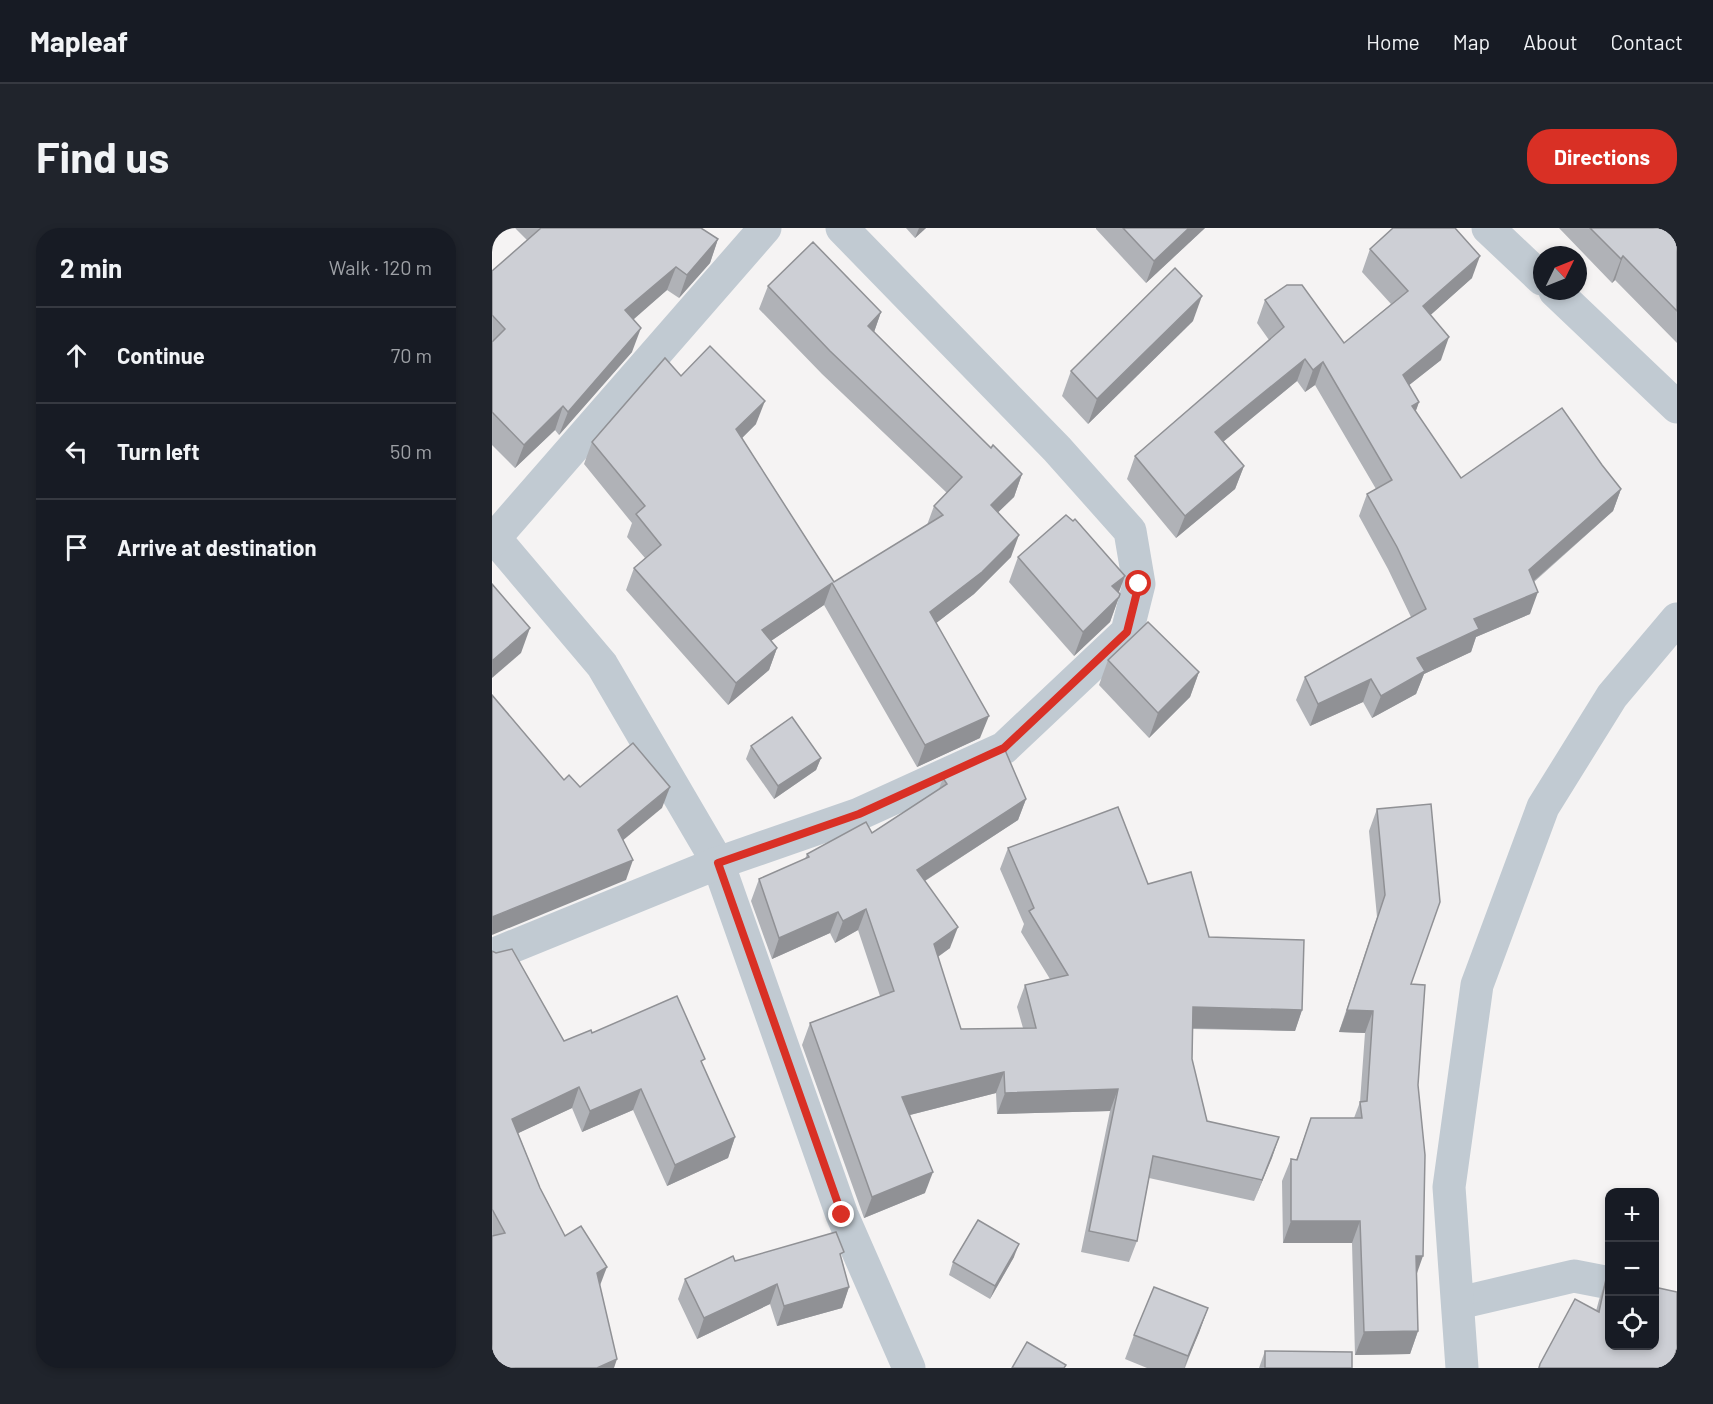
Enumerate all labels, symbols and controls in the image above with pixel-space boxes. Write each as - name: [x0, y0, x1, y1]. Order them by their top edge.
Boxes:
- text: Mapleaf: [30, 24, 128, 58]
- text: Home: [1366, 29, 1420, 54]
- text: Map: [1453, 29, 1490, 54]
- text: About: [1523, 29, 1578, 54]
- text: Contact: [1611, 29, 1683, 54]
- button: Directions: [1527, 129, 1677, 184]
- text: Find us: [36, 131, 169, 181]
- north arrow: [1533, 246, 1587, 300]
- text: 2 min: [60, 252, 122, 283]
- text: Walk · 120 m: [329, 255, 432, 279]
- icon: ahead: [60, 339, 93, 372]
- text: Continue: [117, 342, 205, 368]
- text: 70 m: [391, 343, 432, 367]
- icon: left: [60, 435, 93, 468]
- text: Turn left: [117, 438, 200, 464]
- text: 50 m: [390, 439, 432, 463]
- icon: arrive: [60, 531, 93, 564]
- text: Arrive at destination: [117, 534, 316, 560]
- route start: [1125, 570, 1151, 596]
- map controls: [1605, 1188, 1659, 1350]
- button: +: [1605, 1188, 1659, 1242]
- route end: [828, 1201, 854, 1227]
- button: −: [1605, 1242, 1659, 1296]
- button: locate: [1605, 1296, 1659, 1350]

